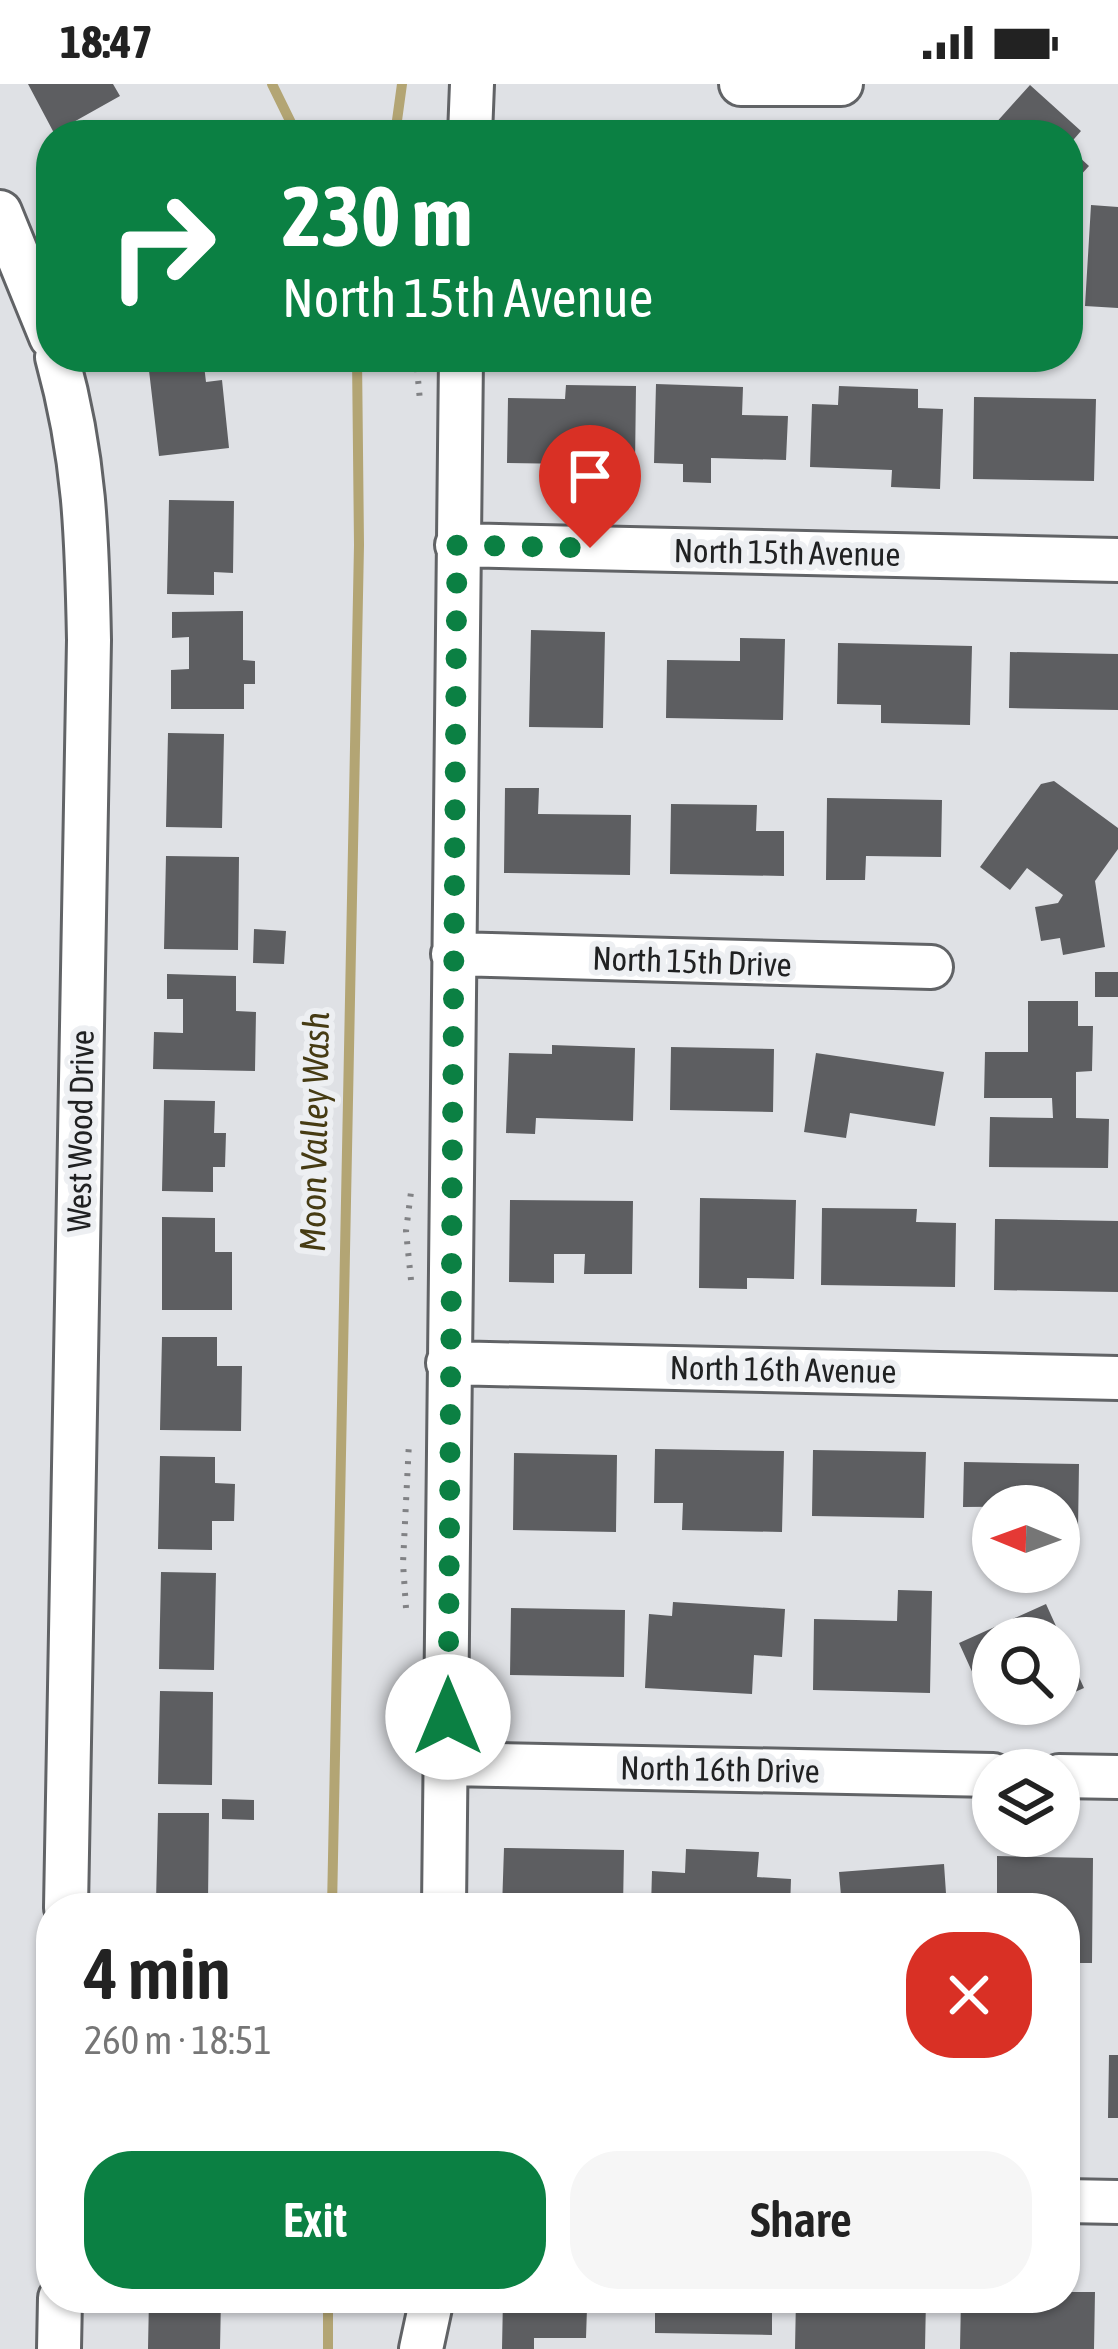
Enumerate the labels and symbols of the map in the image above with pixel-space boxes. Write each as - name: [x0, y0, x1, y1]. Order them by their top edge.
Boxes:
- pin: [539, 425, 641, 548]
- street label: North 15th Avenue: [673, 531, 901, 573]
- street label: North 15th Drive: [592, 939, 792, 983]
- water label: Moon Valley Wash: [291, 1012, 337, 1252]
- street label: West Wood Drive: [59, 1030, 101, 1232]
- street label: North 16th Avenue: [669, 1348, 897, 1390]
- north arrow: [972, 1485, 1080, 1593]
- position arrow: [385, 1654, 511, 1780]
- street label: North 16th Drive: [620, 1748, 820, 1790]

